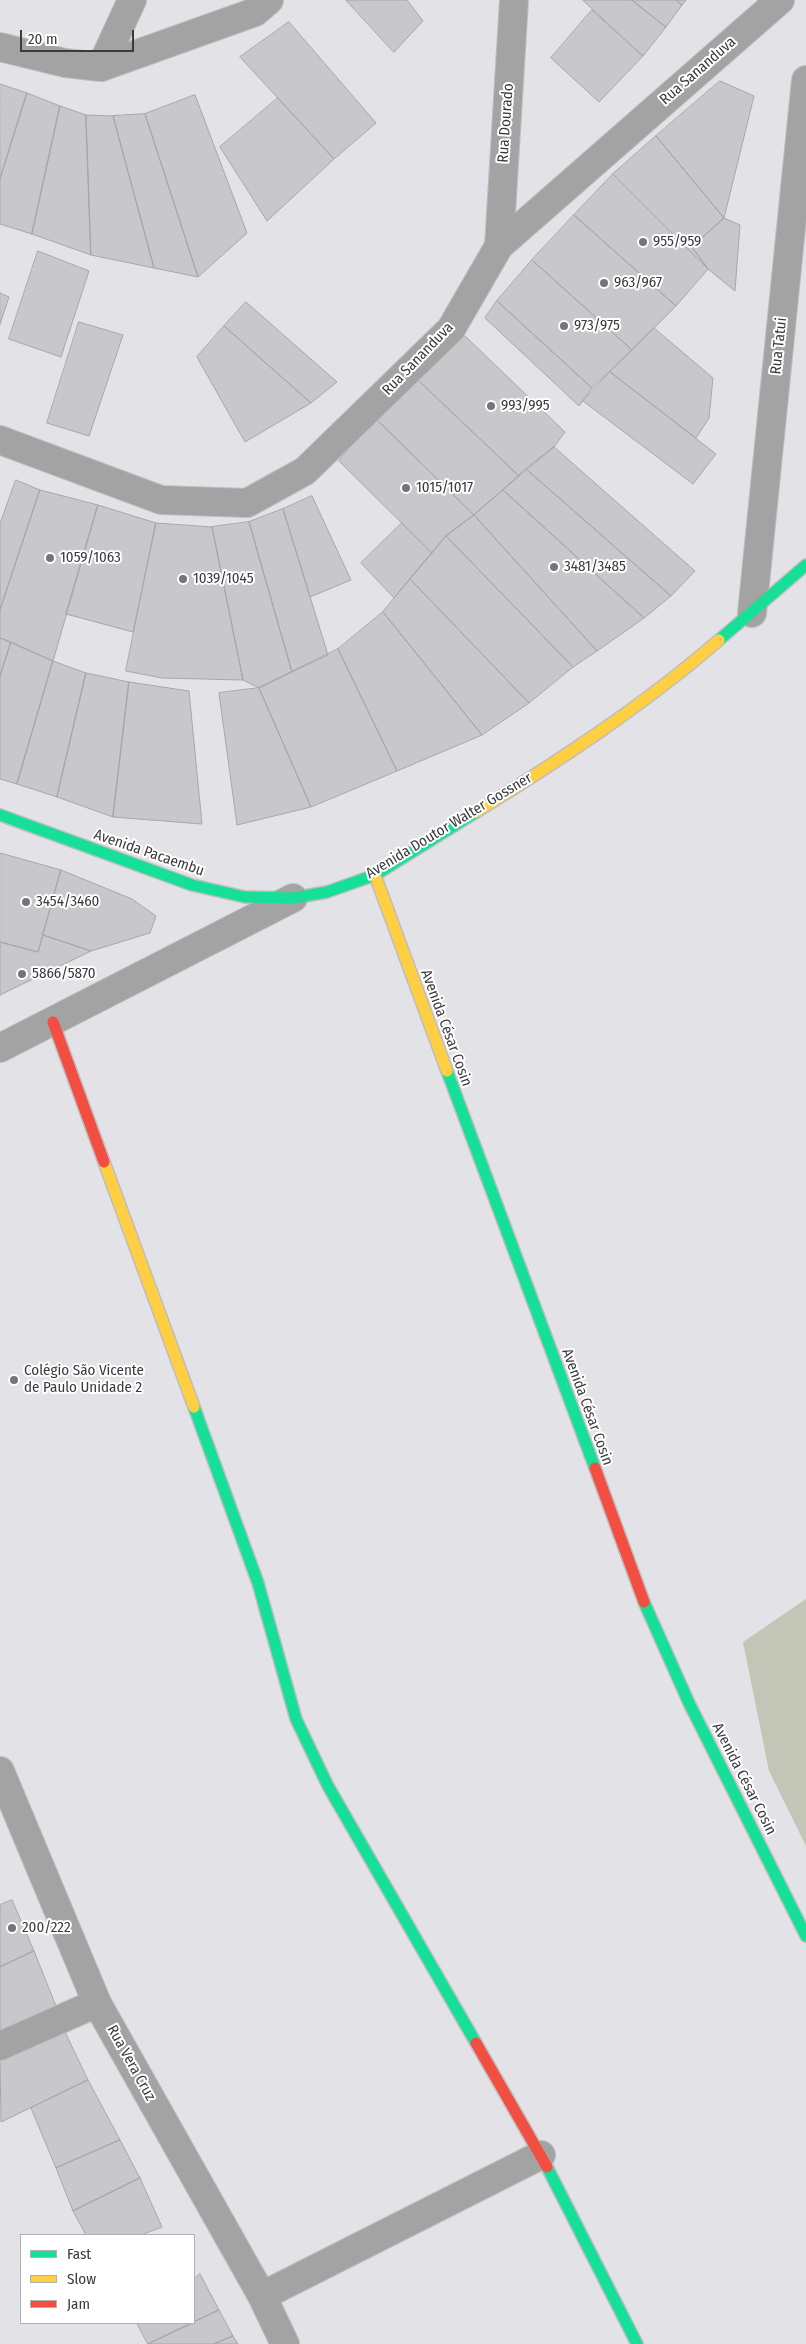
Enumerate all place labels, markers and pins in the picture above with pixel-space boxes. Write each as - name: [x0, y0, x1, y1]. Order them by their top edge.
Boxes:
- place label: 955/959: [653, 233, 701, 251]
- marker: 955/959: [637, 236, 649, 248]
- place label: 963/967: [614, 274, 662, 292]
- marker: 963/967: [598, 277, 610, 289]
- place label: 973/975: [574, 317, 620, 335]
- marker: 973/975: [558, 320, 570, 332]
- place label: 993/995: [501, 397, 550, 415]
- marker: 993/995: [485, 400, 497, 412]
- place label: 1015/1017: [416, 479, 473, 497]
- marker: 1015/1017: [400, 482, 412, 494]
- place label: 1059/1063: [60, 549, 121, 567]
- marker: 1059/1063: [44, 552, 56, 564]
- place label: 3481/3485: [564, 558, 626, 576]
- marker: 3481/3485: [548, 561, 560, 573]
- place label: 1039/1045: [193, 570, 254, 588]
- marker: 1039/1045: [177, 573, 189, 585]
- place label: 3454/3460: [36, 893, 99, 911]
- marker: 3454/3460: [20, 896, 32, 908]
- place label: 5866/5870: [32, 965, 96, 983]
- marker: 5866/5870: [16, 968, 28, 980]
- place label: Colégio São Vicente de Paulo Unidade 2: [24, 1362, 144, 1397]
- marker: Colégio São Vicente de Paulo Unidade 2: [8, 1374, 20, 1386]
- place label: 200/222: [22, 1919, 71, 1937]
- marker: 200/222: [6, 1922, 18, 1934]

